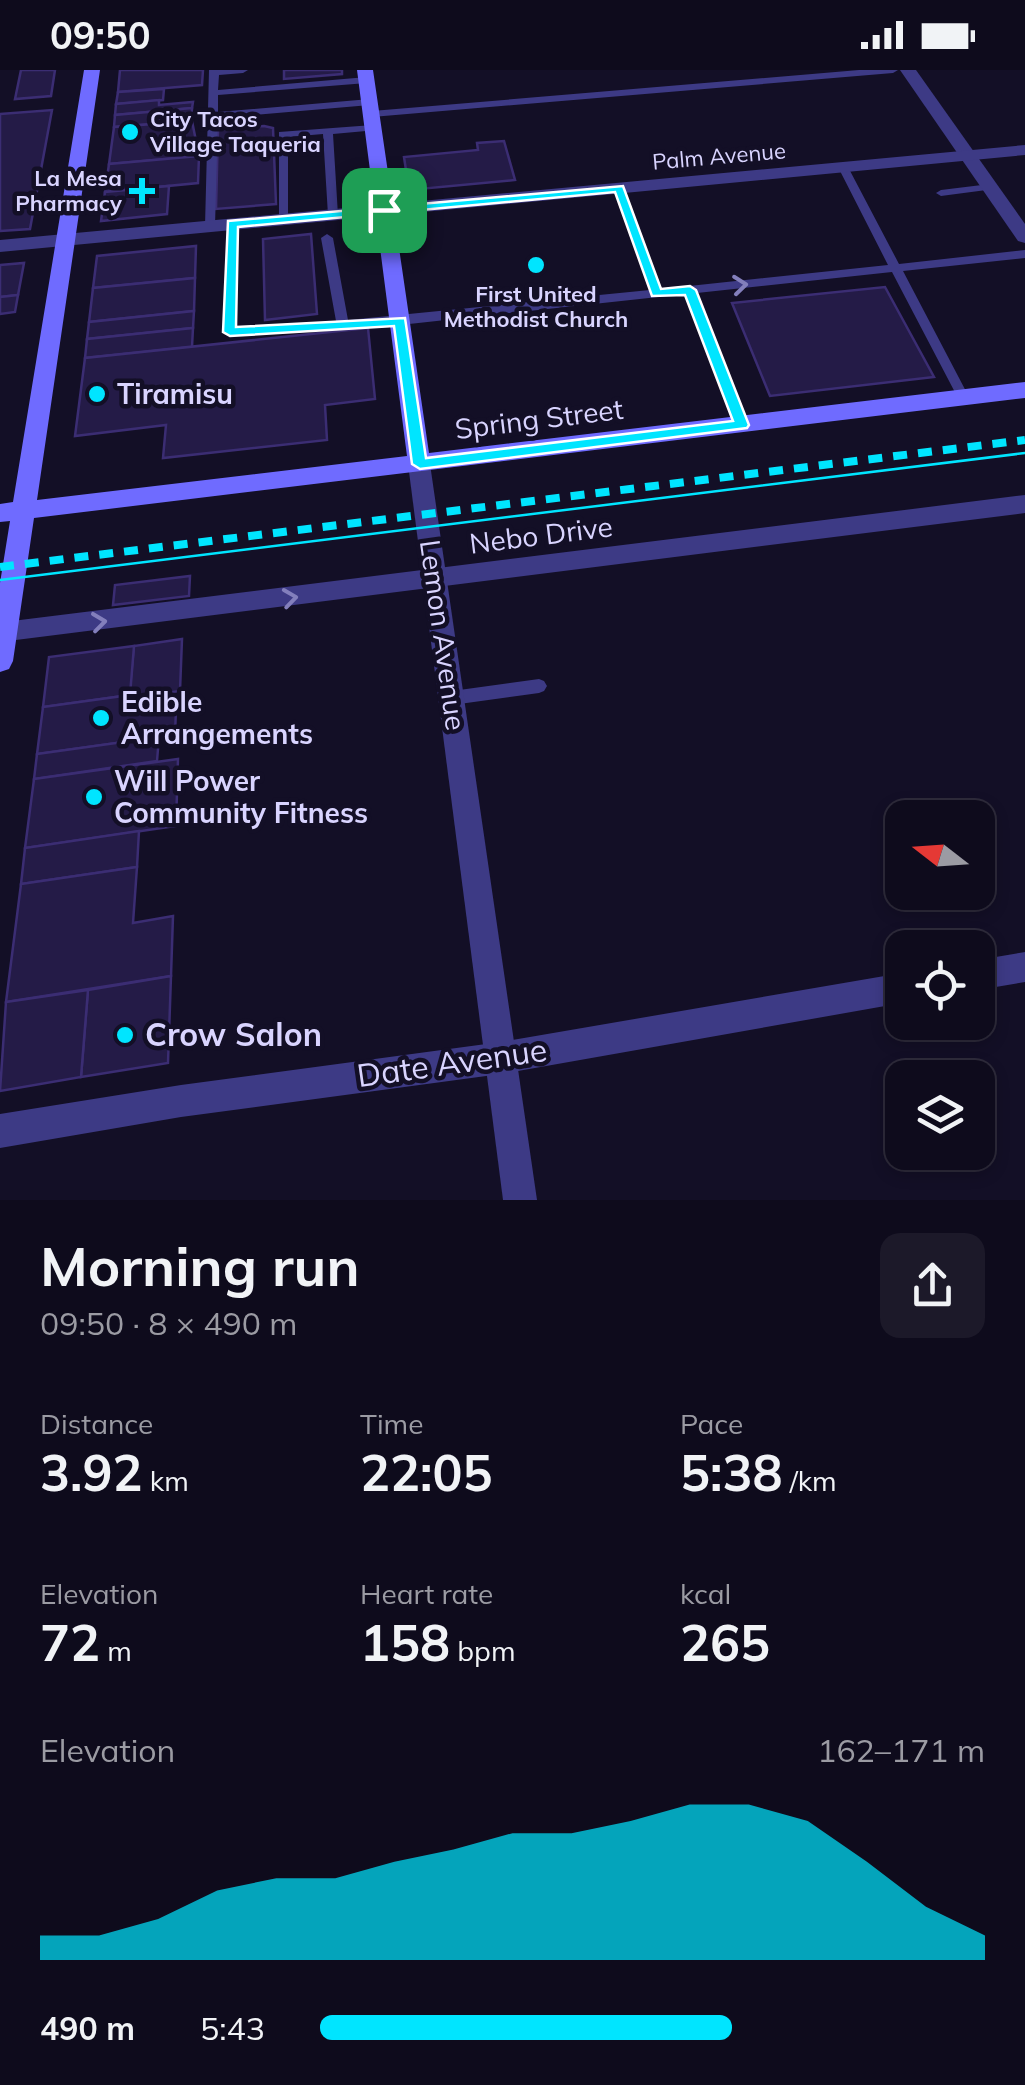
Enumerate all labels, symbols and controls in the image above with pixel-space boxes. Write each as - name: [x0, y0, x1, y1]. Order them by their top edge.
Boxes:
- text: 09:50: [50, 11, 151, 59]
- place label: City Tacos Village Taqueria: [149, 105, 321, 158]
- marker: City Tacos Village Taqueria: [119, 121, 141, 143]
- street label: Palm Avenue: [651, 136, 787, 176]
- place label: La Mesa Pharmacy: [15, 164, 122, 217]
- pin: [342, 168, 427, 253]
- marker: La Mesa Pharmacy: [131, 180, 153, 202]
- icon: arrive: [357, 183, 412, 238]
- marker: First United Methodist Church: [525, 254, 547, 276]
- one-way arrow: [733, 275, 749, 296]
- place label: First United Methodist Church: [444, 280, 628, 333]
- place label: Tiramisu: [117, 376, 233, 411]
- marker: Tiramisu: [86, 383, 108, 405]
- street label: Spring Street: [453, 391, 625, 446]
- street label: Nebo Drive: [467, 508, 614, 561]
- street label: Lemon Avenue: [413, 537, 474, 733]
- one-way arrow: [281, 589, 298, 610]
- one-way arrow: [91, 612, 107, 633]
- place label: Edible Arrangements: [121, 684, 313, 751]
- marker: Edible Arrangements: [90, 707, 112, 729]
- place label: Will Power Community Fitness: [114, 763, 368, 830]
- marker: Will Power Community Fitness: [83, 786, 105, 808]
- north arrow: [885, 800, 995, 910]
- map controls: [885, 800, 995, 1170]
- button: locate: [885, 930, 995, 1040]
- place label: Crow Salon: [145, 1014, 322, 1054]
- marker: Crow Salon: [114, 1024, 136, 1046]
- street label: Date Avenue: [354, 1029, 549, 1095]
- button: layers: [885, 1060, 995, 1170]
- text: Morning run: [40, 1231, 360, 1300]
- button: share: [880, 1233, 985, 1338]
- text: 09:50 · 8 × 490 m: [40, 1303, 297, 1343]
- text: Distance: [40, 1406, 153, 1441]
- text: Time: [360, 1406, 423, 1441]
- text: Pace: [680, 1406, 743, 1441]
- text: 3.92: [40, 1441, 142, 1504]
- text: 22:05: [360, 1441, 492, 1504]
- text: 5:38: [680, 1441, 782, 1504]
- text: km: [142, 1463, 189, 1498]
- text: /km: [782, 1463, 837, 1498]
- text: Elevation: [40, 1576, 158, 1611]
- text: Heart rate: [360, 1576, 493, 1611]
- text: kcal: [680, 1576, 731, 1611]
- text: 72: [40, 1611, 100, 1674]
- text: 158: [360, 1611, 450, 1674]
- text: 265: [680, 1611, 770, 1674]
- text: m: [100, 1633, 132, 1668]
- text: bpm: [450, 1633, 516, 1668]
- text: Elevation: [40, 1730, 175, 1770]
- text: 162–171 m: [817, 1730, 985, 1770]
- text: 490 m: [40, 2008, 135, 2048]
- text: 5:43: [200, 2008, 265, 2048]

